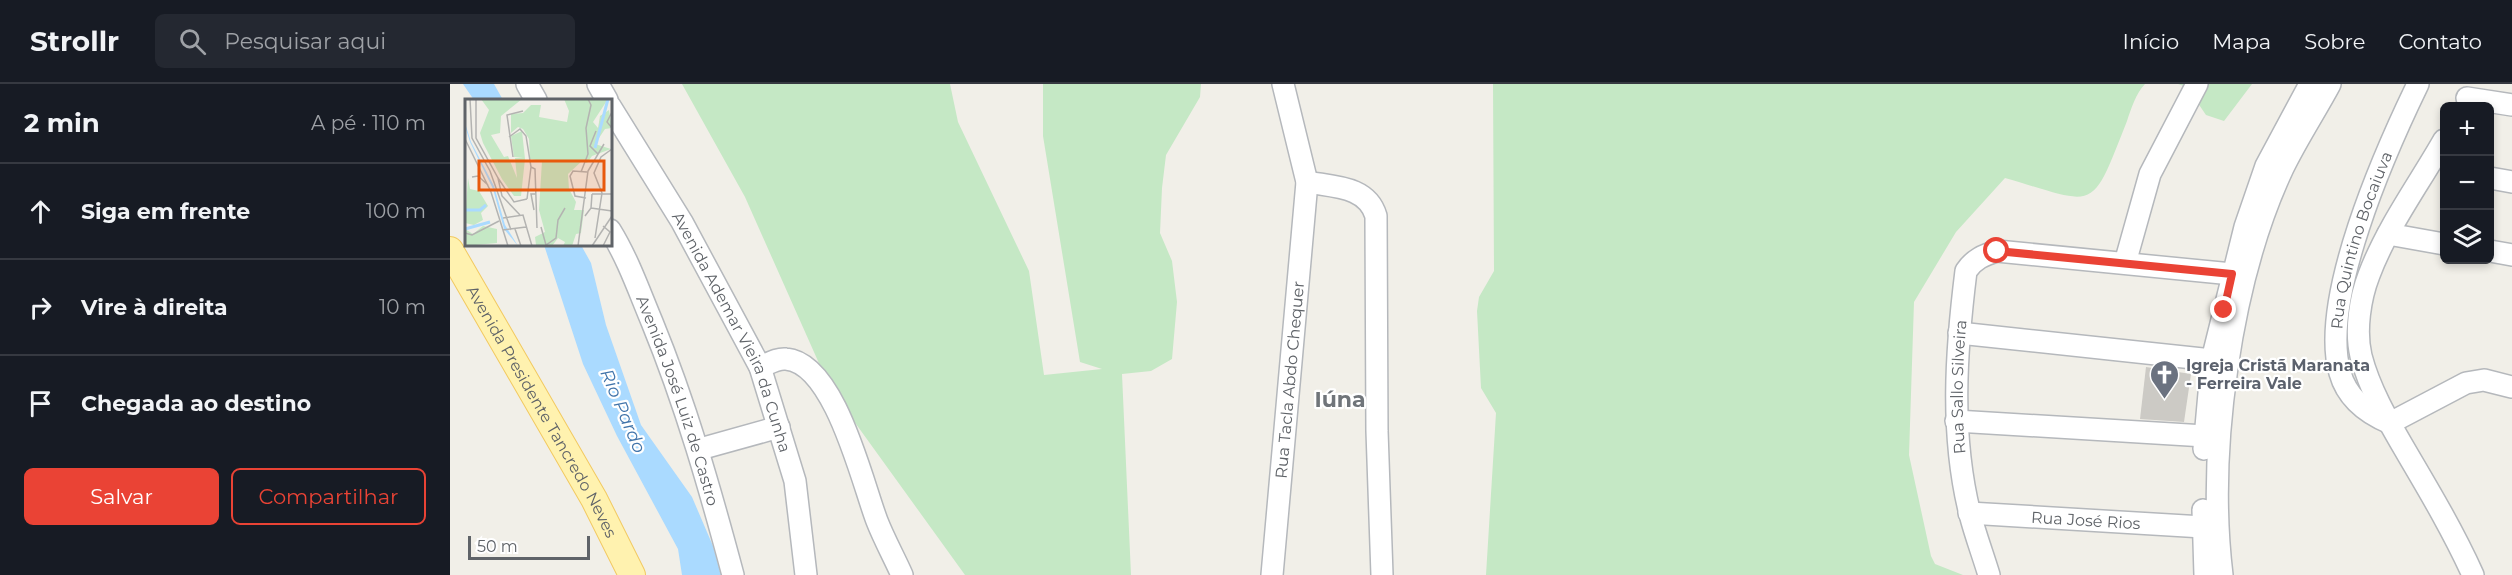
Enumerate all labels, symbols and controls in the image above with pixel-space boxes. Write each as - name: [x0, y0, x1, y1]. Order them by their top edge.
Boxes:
- search box: [155, 14, 575, 68]
- text: Strollr: [30, 24, 119, 58]
- icon: search: [176, 25, 209, 58]
- text: Pesquisar aqui: [224, 28, 386, 55]
- text: Início: [2123, 29, 2179, 54]
- text: Mapa: [2212, 29, 2271, 54]
- text: Sobre: [2304, 29, 2365, 54]
- text: Contato: [2398, 29, 2482, 54]
- inset map: [465, 99, 612, 246]
- map controls: [2440, 102, 2494, 264]
- button: +: [2440, 102, 2494, 156]
- text: 2 min: [24, 107, 100, 139]
- text: A pé · 110 m: [311, 111, 426, 135]
- street label: Rua Quintino Bocaiuva: [2327, 148, 2396, 330]
- button: −: [2440, 156, 2494, 210]
- icon: ahead: [24, 195, 57, 228]
- text: Siga em frente: [81, 198, 250, 225]
- text: 100 m: [366, 199, 426, 223]
- street label: Avenida Ademar Vieira da Cunha: [668, 208, 795, 455]
- button: layers: [2440, 210, 2494, 264]
- route start: [1983, 237, 2009, 263]
- street label: Rua Tacla Abdo Chequer: [1271, 280, 1308, 479]
- street label: Avenida Presidente Tancredo Neves: [463, 282, 621, 541]
- icon: right: [24, 291, 57, 324]
- street label: Avenida José Luiz de Castro: [633, 293, 723, 508]
- text: Vire à direita: [81, 294, 228, 321]
- text: 10 m: [379, 295, 426, 319]
- route end: [2210, 296, 2236, 322]
- street label: Rua Sallo Silveira: [1947, 319, 1970, 455]
- place label: Igreja Cristã Maranata - Ferreira Vale: [2186, 356, 2370, 393]
- church icon: Igreja Cristã Maranata - Ferreira Vale: [2149, 358, 2181, 400]
- water label: Rio Pardo: [595, 366, 651, 456]
- district label: Iúna: [1314, 386, 1366, 413]
- icon: arrive: [24, 387, 57, 420]
- text: Chegada ao destino: [81, 390, 311, 417]
- button: Salvar: [24, 468, 219, 525]
- button: Compartilhar: [231, 468, 426, 525]
- street label: Rua José Rios: [2031, 507, 2141, 533]
- scale bar: [468, 533, 590, 560]
- text: 50 m: [477, 537, 518, 556]

